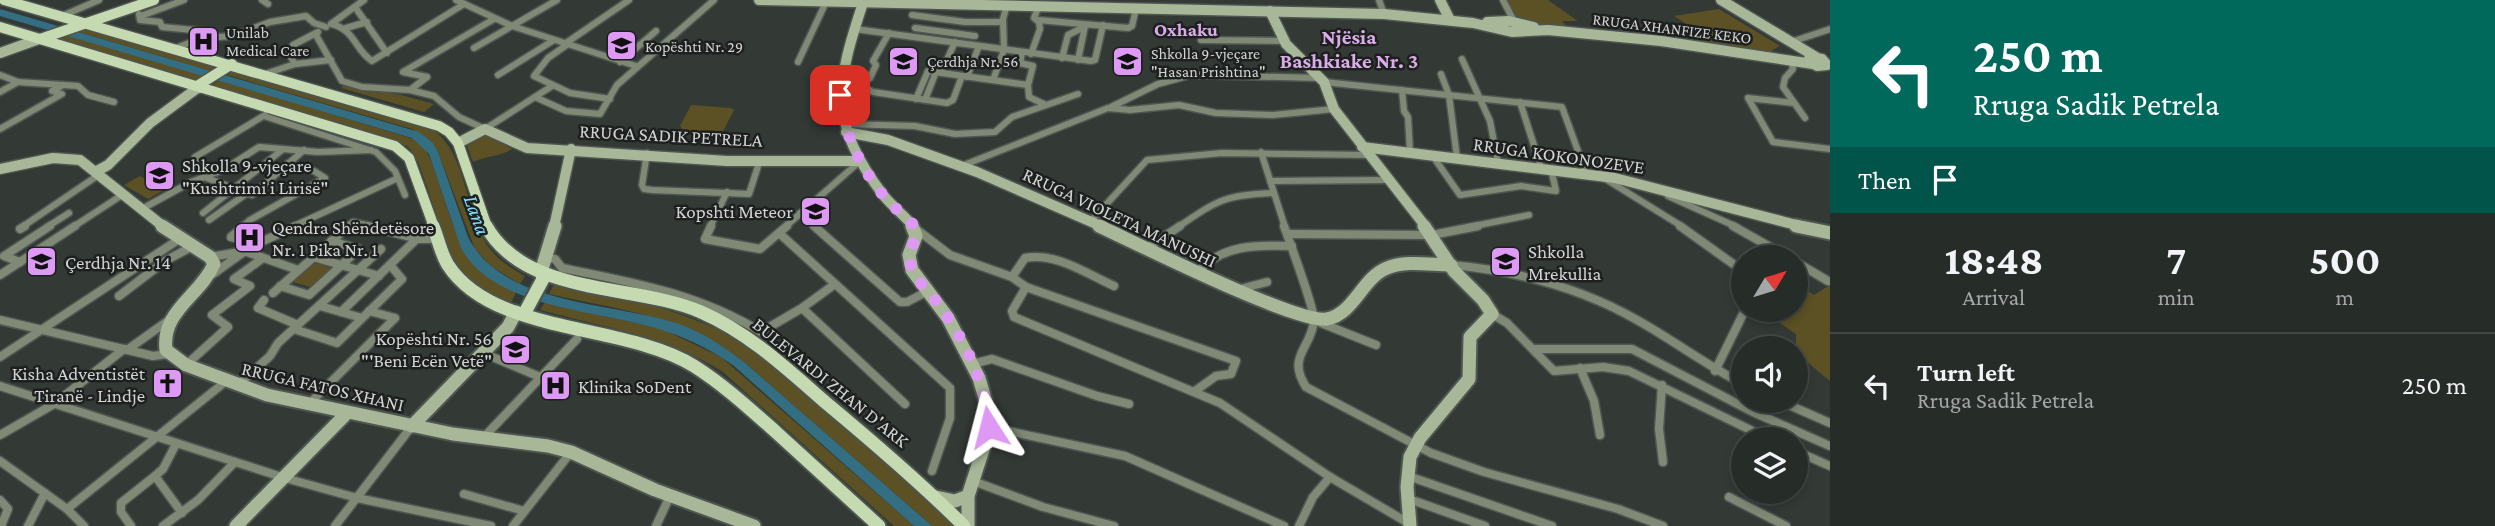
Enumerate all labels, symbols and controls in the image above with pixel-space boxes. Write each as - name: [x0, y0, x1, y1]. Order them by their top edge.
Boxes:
- street label: RRUGA XHANFIZE KEKO: [1592, 10, 1752, 47]
- district label: Oxhaku: [1154, 19, 1218, 40]
- hospital icon: Unilab Medical Care: [186, 24, 220, 58]
- place label: Unilab Medical Care: [226, 24, 309, 59]
- district label: Njësia Bashkiake Nr. 3: [1280, 25, 1418, 73]
- icon: left: [1858, 28, 1949, 119]
- text: 250 m: [1973, 28, 2103, 83]
- school or university icon: Kopështi Nr. 29: [605, 29, 639, 63]
- place label: Kopështi Nr. 29: [645, 38, 743, 56]
- school or university icon: Çerdhja Nr. 56: [887, 44, 921, 78]
- school or university icon: Shkolla 9-vjeçare "Hasan Prishtina": [1111, 45, 1145, 79]
- place label: Shkolla 9-vjeçare "Hasan Prishtina": [1151, 45, 1266, 80]
- place label: Çerdhja Nr. 56: [927, 53, 1018, 71]
- pin: [810, 65, 870, 125]
- icon: arrive: [821, 76, 859, 114]
- text: Rruga Sadik Petrela: [1973, 86, 2220, 122]
- street label: RRUGA SADIK PETRELA: [579, 120, 763, 151]
- street label: RRUGA KOKONOZEVE: [1472, 133, 1646, 178]
- place label: Shkolla 9-vjeçare "Kushtrimi i Lirisë": [182, 155, 328, 198]
- school or university icon: Shkolla 9-vjeçare "Kushtrimi i Lirisë": [142, 159, 176, 193]
- icon: arrive: [1926, 161, 1964, 199]
- street label: RRUGA VIOLETA MANUSHI: [1020, 163, 1220, 272]
- text: Then: [1858, 166, 1912, 195]
- water label: Lana: [459, 192, 495, 238]
- school or university icon: Kopshti Meteor: [799, 194, 833, 228]
- place label: Kopshti Meteor: [676, 201, 793, 222]
- place label: Qendra Shëndetësore Nr. 1 Pika Nr. 1: [272, 217, 434, 260]
- hospital icon: Qendra Shëndetësore Nr. 1 Pika Nr. 1: [232, 221, 266, 255]
- text: 18:48: [1944, 236, 2043, 283]
- text: 7: [2166, 236, 2186, 283]
- text: 500: [2309, 236, 2381, 283]
- place label: Shkolla Mrekullia: [1528, 241, 1601, 284]
- school or university icon: Çerdhja Nr. 14: [25, 245, 59, 279]
- school or university icon: Shkolla Mrekullia: [1488, 245, 1522, 279]
- north arrow: [1731, 245, 1808, 322]
- map controls: [1731, 245, 1808, 504]
- place label: Çerdhja Nr. 14: [65, 252, 171, 274]
- text: Arrival: [1963, 284, 2025, 310]
- text: min: [2158, 284, 2195, 310]
- text: m: [2336, 284, 2354, 310]
- street label: BULEVARDI ZHAN D'ARK: [749, 313, 914, 452]
- place label: Kopështi Nr. 56 "'Beni Ecën Vetë": [361, 328, 492, 371]
- school or university icon: Kopështi Nr. 56 "'Beni Ecën Vetë": [498, 332, 532, 366]
- button: sound: [1731, 336, 1808, 413]
- street label: RRUGA FATOS XHANI: [240, 358, 406, 415]
- text: Turn left: [1917, 358, 2015, 387]
- place label: Kisha Adventistët Tiranë - Lindje: [12, 363, 146, 407]
- church icon: Kisha Adventistët Tiranë - Lindje: [151, 367, 185, 401]
- icon: left: [1858, 367, 1896, 405]
- hospital icon: Klinika SoDent: [538, 369, 572, 403]
- text: 250 m: [2402, 371, 2467, 400]
- place label: Klinika SoDent: [578, 376, 692, 397]
- text: Rruga Sadik Petrela: [1917, 387, 2094, 413]
- position arrow: [952, 390, 1026, 464]
- button: layers: [1731, 427, 1808, 504]

